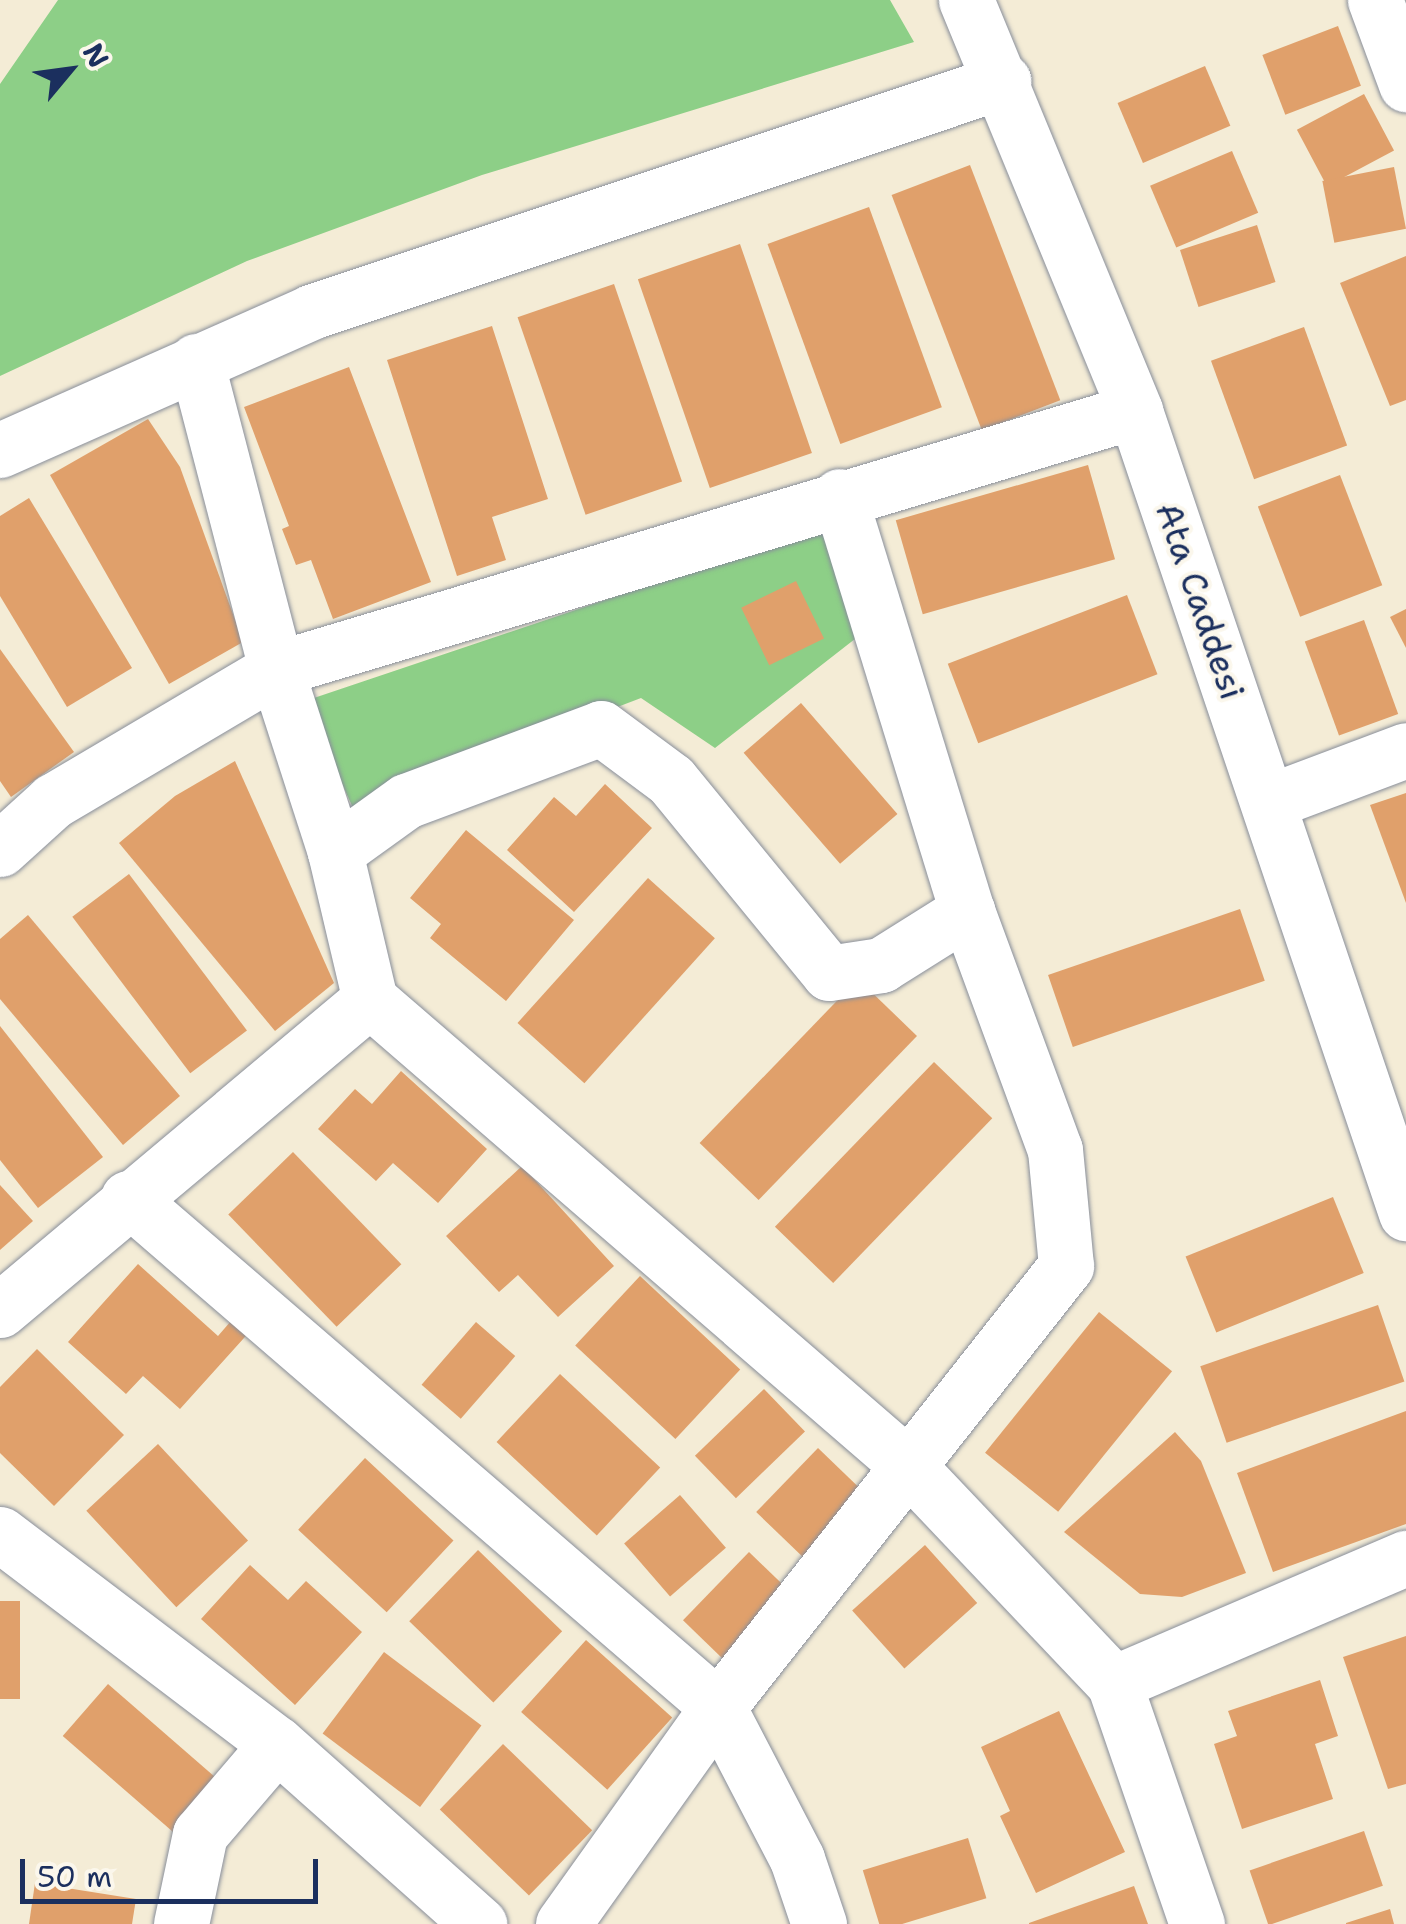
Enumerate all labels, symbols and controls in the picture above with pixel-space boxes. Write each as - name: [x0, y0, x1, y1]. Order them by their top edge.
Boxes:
- north arrow: [20, 20, 120, 120]
- text: N: [74, 37, 118, 74]
- street label: Ata Caddesi: [1147, 497, 1253, 705]
- scale bar: [25, 1839, 322, 1901]
- text: 50 m: [37, 1856, 112, 1897]

